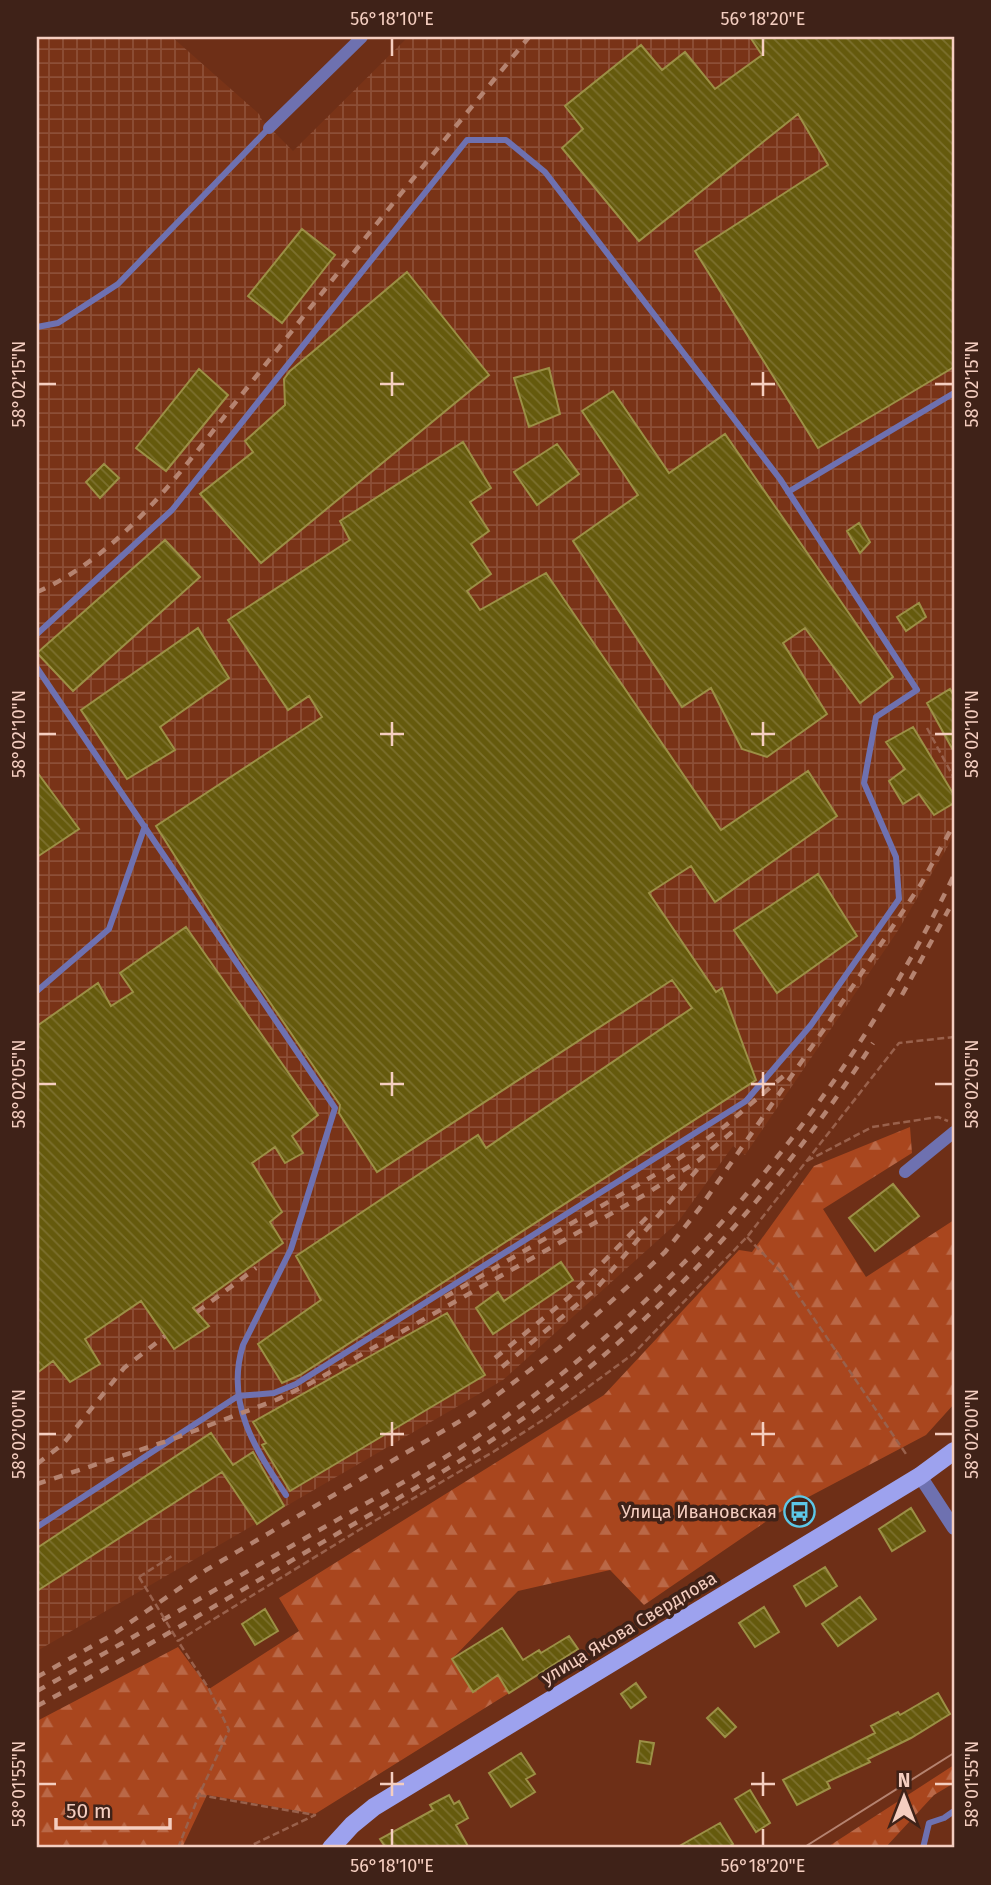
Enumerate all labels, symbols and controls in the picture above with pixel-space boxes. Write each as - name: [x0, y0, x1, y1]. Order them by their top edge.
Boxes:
- text: 56°18'10"E: [350, 8, 434, 30]
- text: 56°18'20"E: [721, 8, 805, 30]
- text: 58°02'15"N: [8, 341, 30, 427]
- text: 58°02'15"N: [961, 341, 983, 427]
- text: 58°02'10"N: [8, 690, 30, 778]
- text: 58°02'10"N: [961, 690, 983, 778]
- text: 58°02'05"N: [8, 1040, 30, 1128]
- text: 58°02'05"N: [961, 1040, 983, 1128]
- text: 58°02'00"N: [8, 1389, 30, 1479]
- text: 58°02'00"N: [961, 1389, 983, 1479]
- bus stop icon: Улица Ивановская: [783, 1495, 817, 1529]
- place label: Улица Ивановская: [621, 1501, 777, 1523]
- street label: улица Якова Свердлова: [537, 1567, 721, 1689]
- text: 58°01'55"N: [8, 1741, 30, 1827]
- text: 58°01'55"N: [961, 1741, 983, 1827]
- north arrow: [869, 1762, 939, 1832]
- text: N: [898, 1769, 910, 1792]
- scale bar: [56, 1787, 170, 1831]
- text: 50 m: [66, 1798, 112, 1824]
- text: 56°18'10"E: [350, 1855, 434, 1877]
- text: 56°18'20"E: [721, 1855, 805, 1877]

